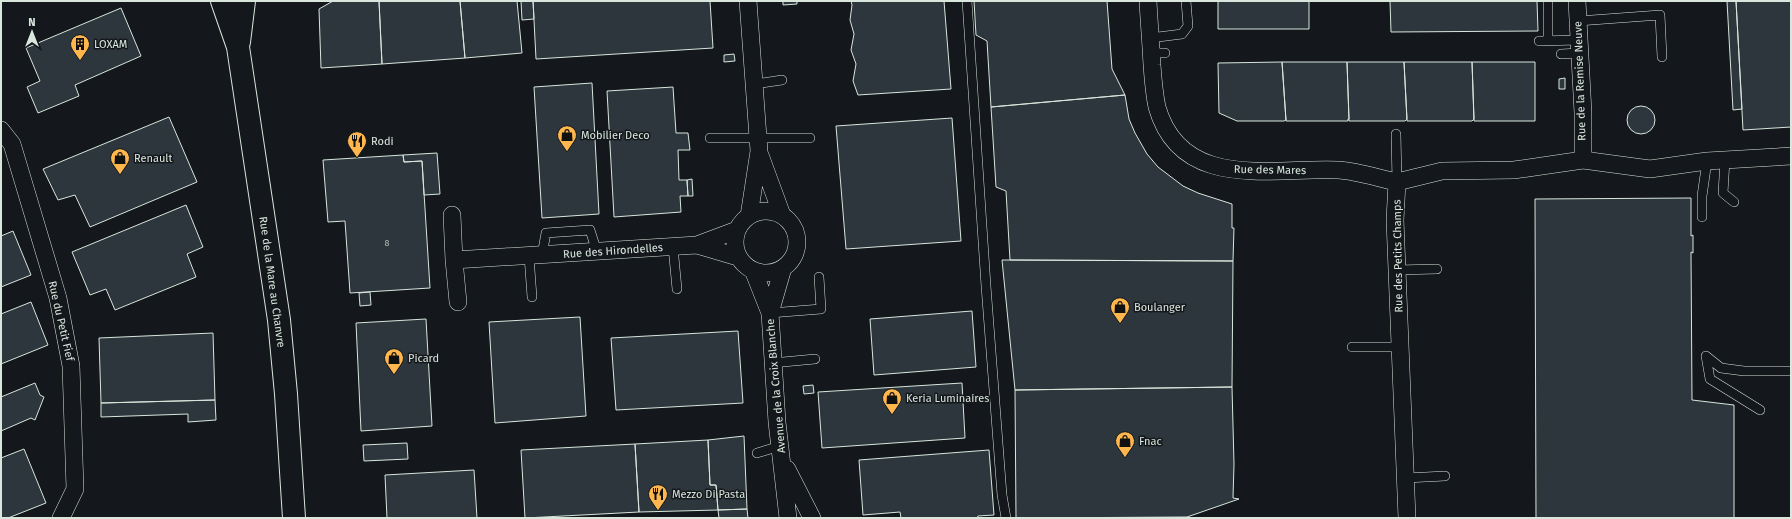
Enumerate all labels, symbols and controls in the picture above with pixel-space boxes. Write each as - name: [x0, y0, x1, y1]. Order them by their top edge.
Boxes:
- north arrow: [12, 12, 52, 52]
- text: N: [28, 16, 36, 29]
- street label: Rue de la Remise Neuve: [1571, 21, 1589, 141]
- building icon: LOXAM: [69, 33, 91, 61]
- place label: LOXAM: [94, 38, 127, 51]
- shop icon: Mobilier Deco: [556, 124, 578, 152]
- place label: Mobilier Deco: [581, 129, 650, 142]
- restaurant icon: Rodi: [346, 130, 368, 158]
- place label: Rodi: [371, 135, 394, 148]
- shop icon: Renault: [109, 147, 131, 175]
- place label: Renault: [134, 152, 173, 165]
- street label: Rue des Mares: [1234, 163, 1306, 177]
- street label: Rue des Petits Champs: [1391, 199, 1405, 313]
- street label: Rue de la Mare au Chanvre: [256, 216, 288, 348]
- house number: 8: [385, 238, 390, 248]
- street label: Rue des Hirondelles: [563, 241, 663, 261]
- street label: Rue du Petit Fief: [45, 280, 77, 364]
- shop icon: Boulanger: [1109, 296, 1131, 324]
- place label: Boulanger: [1134, 301, 1186, 314]
- street label: Avenue de la Croix Blanche: [764, 318, 788, 454]
- shop icon: Picard: [383, 347, 405, 375]
- place label: Picard: [408, 352, 439, 365]
- shop icon: Keria Luminaires: [881, 387, 903, 415]
- place label: Keria Luminaires: [906, 392, 989, 405]
- shop icon: Fnac: [1114, 430, 1136, 458]
- place label: Fnac: [1139, 435, 1162, 448]
- restaurant icon: Mezzo Di Pasta: [647, 483, 669, 511]
- place label: Mezzo Di Pasta: [672, 488, 745, 501]

